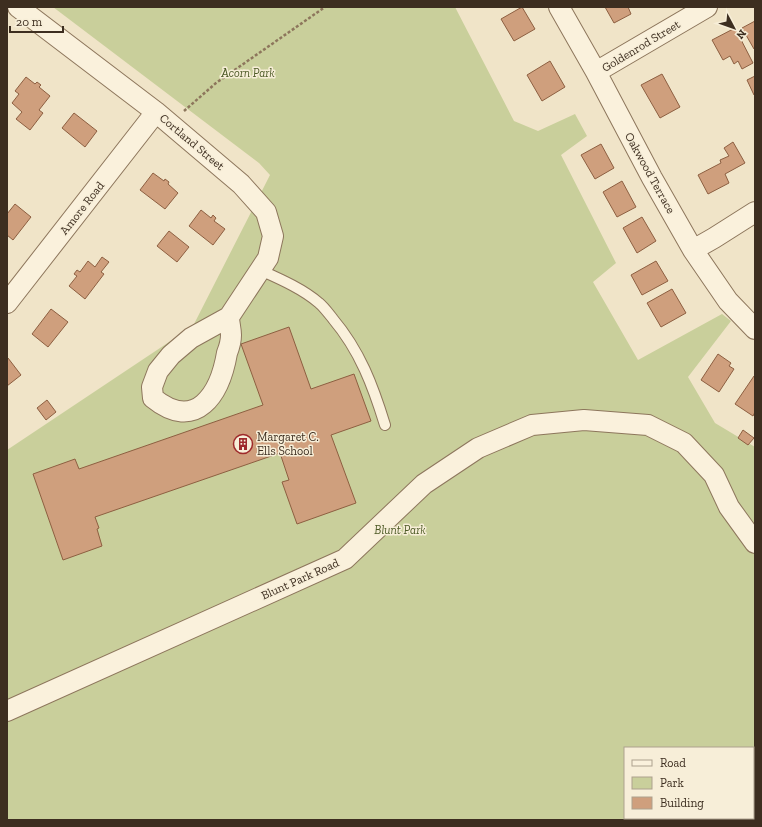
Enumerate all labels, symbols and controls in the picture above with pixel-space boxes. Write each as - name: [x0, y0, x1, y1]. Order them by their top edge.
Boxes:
- scale bar: [10, 8, 63, 34]
- north arrow: [714, 8, 754, 48]
- text: 20 m: [16, 15, 43, 29]
- street label: Goldenrod Street: [599, 17, 683, 75]
- text: N: [733, 27, 749, 42]
- park label: Acorn Park: [220, 66, 275, 80]
- street label: Cortland Street: [157, 111, 228, 173]
- street label: Oakwood Terrace: [622, 130, 678, 216]
- street label: Amore Road: [57, 178, 107, 237]
- place label: Margaret C. Ells School: [257, 430, 319, 458]
- building icon: Margaret C. Ells School: [232, 433, 254, 455]
- park label: Blunt Park: [374, 523, 426, 537]
- street label: Blunt Park Road: [259, 555, 341, 602]
- legend: [624, 747, 754, 819]
- text: Road: [660, 756, 686, 770]
- text: Park: [660, 776, 685, 790]
- text: Building: [660, 796, 704, 810]

